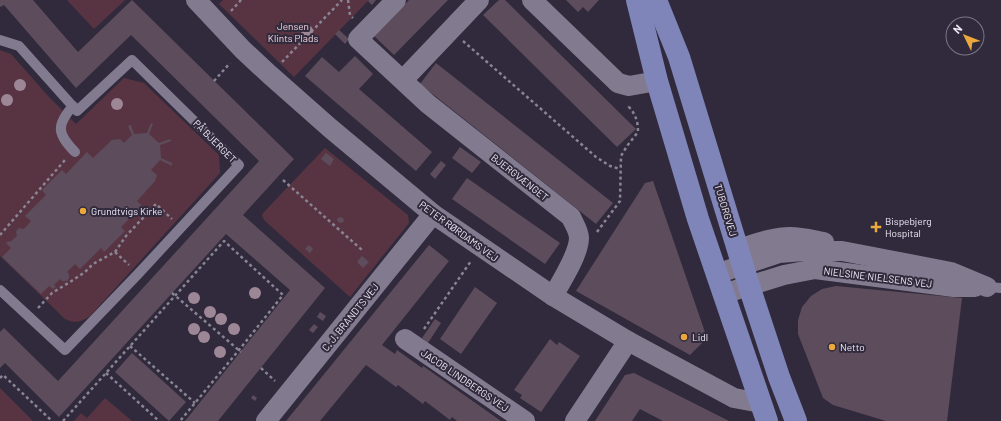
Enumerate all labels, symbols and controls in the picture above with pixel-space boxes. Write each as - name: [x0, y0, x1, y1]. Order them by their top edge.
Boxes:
- north arrow: [945, 16, 985, 56]
- park label: Jensen Klints Plads: [268, 20, 318, 44]
- text: N: [950, 22, 965, 36]
- street label: PÅ BJERGET: [191, 117, 239, 165]
- street label: BJERGVÆNGET: [489, 151, 551, 203]
- street label: TUBORGVEJ: [712, 182, 740, 238]
- street label: PETER RØRDAMS VEJ: [417, 198, 501, 264]
- place label: Grundtvigs Kirke: [91, 205, 162, 217]
- marker: Grundtvigs Kirke: [78, 206, 88, 216]
- place label: Bispebjerg Hospital: [885, 215, 932, 239]
- marker: Bispebjerg Hospital: [870, 221, 882, 233]
- street label: NIELSINE NIELSENS VEJ: [823, 264, 933, 290]
- street label: C. J. BRANDTS VEJ: [319, 281, 381, 353]
- place label: Lidl: [692, 331, 708, 343]
- marker: Lidl: [679, 332, 689, 342]
- place label: Netto: [840, 341, 865, 353]
- marker: Netto: [827, 342, 837, 352]
- street label: JACOB LINDBERGS VEJ: [419, 346, 511, 414]

